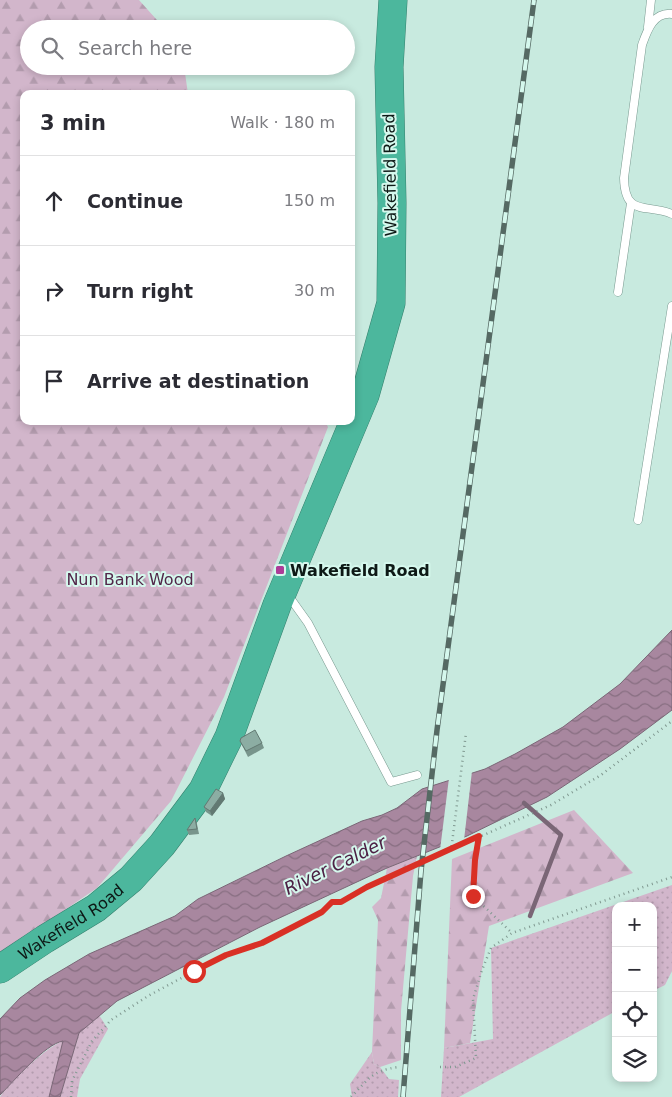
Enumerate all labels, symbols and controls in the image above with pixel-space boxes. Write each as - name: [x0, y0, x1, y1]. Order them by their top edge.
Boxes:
- search box: [20, 20, 355, 75]
- icon: search: [38, 34, 66, 62]
- text: Search here: [78, 37, 192, 59]
- text: 3 min: [40, 111, 106, 135]
- text: Walk · 180 m: [230, 113, 335, 132]
- street label: Wakefield Road: [379, 113, 401, 237]
- icon: ahead: [40, 187, 68, 215]
- text: Continue: [87, 190, 183, 212]
- text: 150 m: [284, 191, 335, 210]
- icon: right: [40, 277, 68, 305]
- text: Turn right: [87, 280, 193, 302]
- text: 30 m: [294, 281, 335, 300]
- icon: arrive: [40, 367, 68, 395]
- text: Arrive at destination: [87, 370, 309, 392]
- place label: Wakefield Road: [290, 561, 430, 580]
- marker: Wakefield Road: [274, 564, 286, 576]
- park label: Nun Bank Wood: [66, 570, 194, 589]
- water label: River Calder: [281, 831, 391, 899]
- street label: Wakefield Road: [14, 880, 127, 964]
- route end: [462, 885, 485, 908]
- map controls: [612, 902, 657, 1082]
- button: +: [612, 902, 657, 947]
- button: −: [612, 947, 657, 992]
- route start: [183, 960, 206, 983]
- button: locate: [612, 992, 657, 1037]
- button: layers: [612, 1037, 657, 1082]

